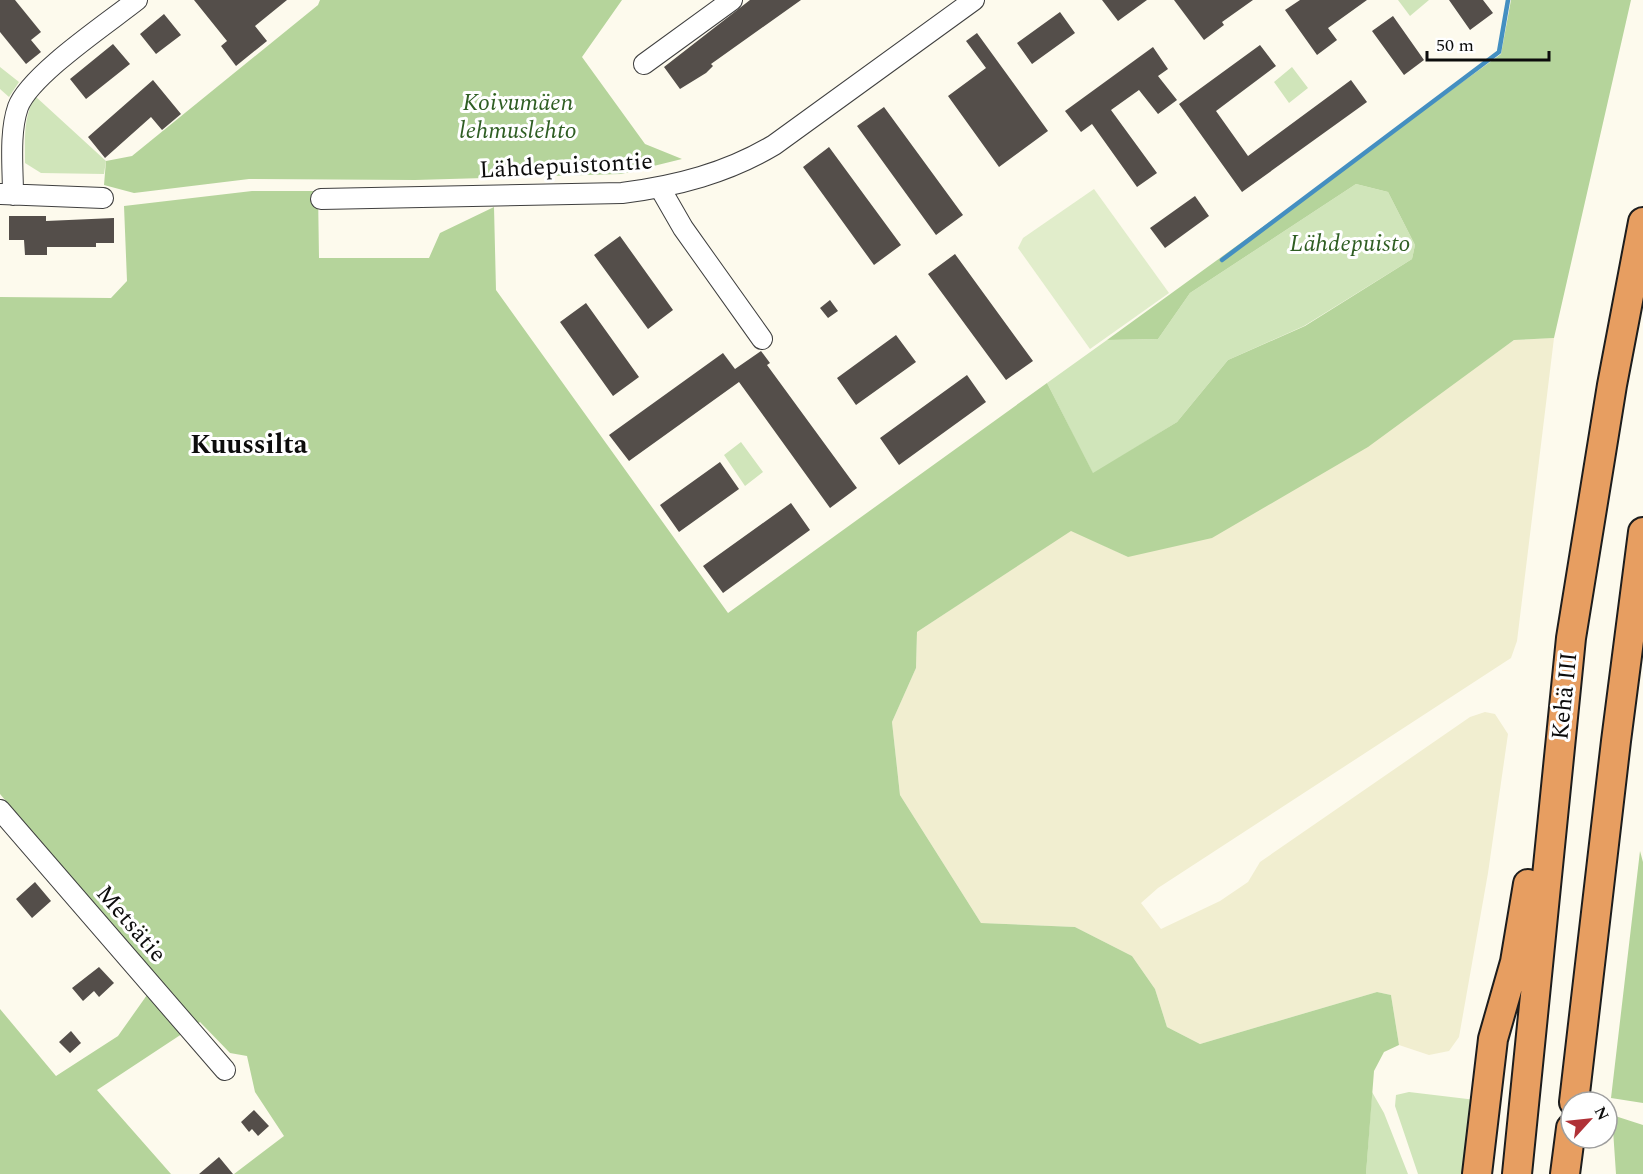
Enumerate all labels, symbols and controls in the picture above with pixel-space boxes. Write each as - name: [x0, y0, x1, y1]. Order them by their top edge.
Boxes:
- scale bar: [1427, 24, 1548, 62]
- text: 50 m: [1436, 32, 1474, 59]
- park label: Koivumäen lehmuslehto: [459, 85, 577, 149]
- street label: Lähdepuistontie: [478, 143, 654, 189]
- park label: Lähdepuisto: [1290, 226, 1410, 262]
- district label: Kuussilta: [190, 424, 308, 466]
- street label: Kehä III: [1542, 650, 1588, 742]
- street label: Metsätie: [87, 877, 175, 971]
- north arrow: [1559, 1090, 1619, 1150]
- text: N: [1588, 1102, 1615, 1125]

